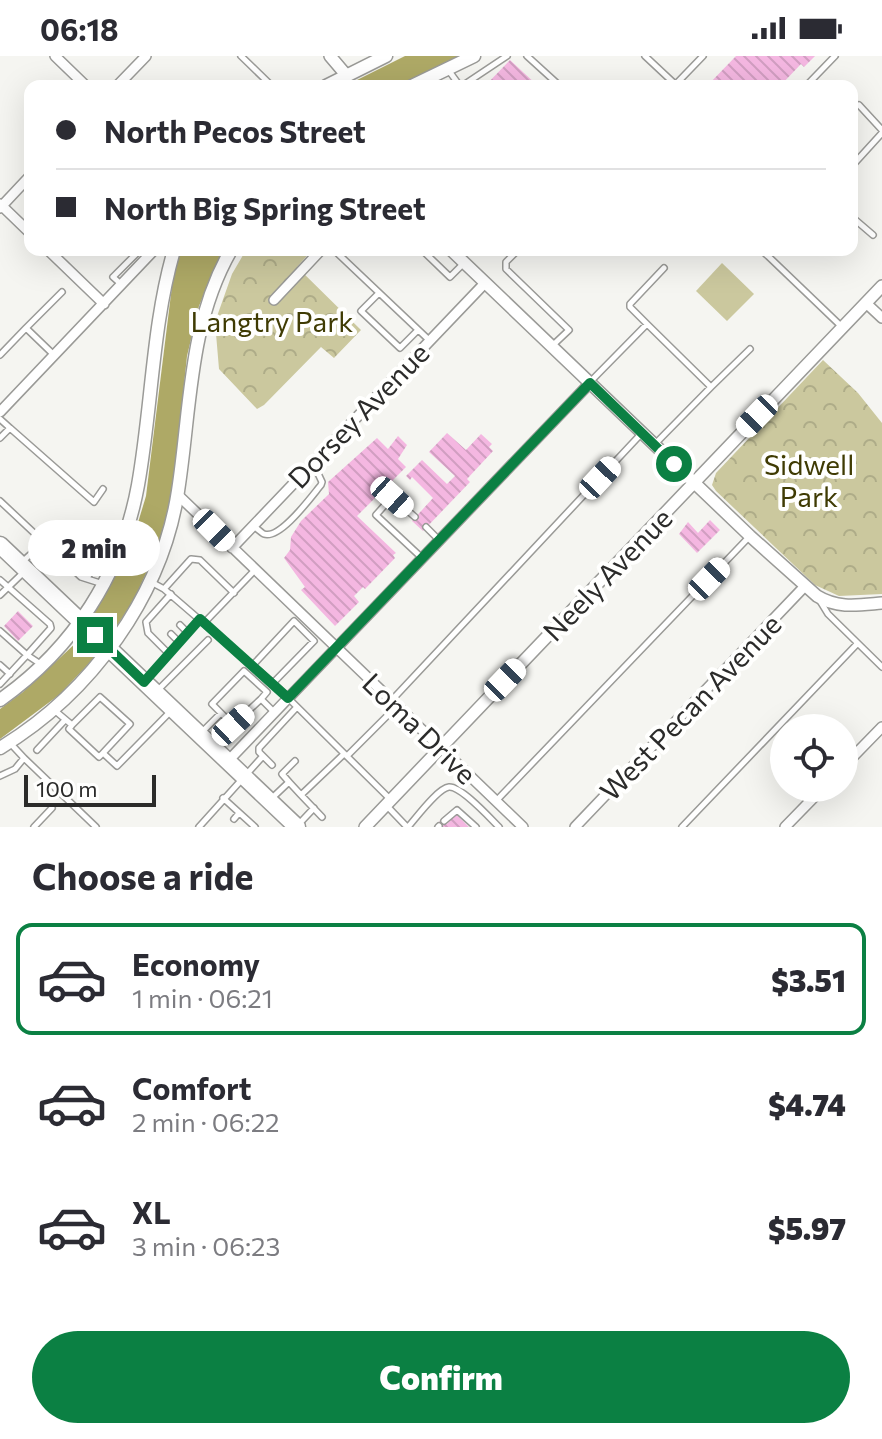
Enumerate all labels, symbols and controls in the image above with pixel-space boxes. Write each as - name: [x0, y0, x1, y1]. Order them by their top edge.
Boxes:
- text: 06:18: [40, 10, 119, 47]
- text: North Pecos Street: [104, 112, 366, 149]
- text: North Big Spring Street: [104, 189, 426, 226]
- park label: Langtry Park: [191, 304, 354, 338]
- street label: Dorsey Avenue: [280, 335, 436, 495]
- car: [732, 390, 782, 442]
- route start: [656, 446, 692, 482]
- park label: Sidwell Park: [764, 447, 854, 513]
- car: [575, 452, 625, 504]
- car: [366, 472, 418, 522]
- street label: Neely Avenue: [535, 501, 679, 647]
- car: [189, 505, 239, 555]
- callout: 2 min: [29, 519, 161, 575]
- text: 2 min: [61, 532, 127, 563]
- car: [684, 553, 734, 605]
- street label: West Pecan Avenue: [592, 607, 788, 807]
- route end: [77, 617, 113, 653]
- car: [480, 654, 530, 706]
- street label: Loma Drive: [356, 665, 484, 791]
- car: [207, 700, 259, 750]
- map controls: [770, 714, 858, 802]
- button: locate: [770, 714, 858, 802]
- scale bar: [24, 771, 156, 807]
- text: 100 m: [36, 775, 98, 802]
- text: Choose a ride: [32, 853, 253, 897]
- icon: car: [36, 943, 108, 1015]
- text: Economy: [132, 945, 260, 982]
- text: $3.51: [771, 961, 846, 998]
- text: 1 min · 06:21: [132, 982, 273, 1013]
- icon: car: [36, 1067, 108, 1139]
- text: Comfort: [132, 1069, 251, 1106]
- text: $4.74: [768, 1085, 846, 1122]
- text: 2 min · 06:22: [132, 1106, 279, 1137]
- icon: car: [36, 1191, 108, 1263]
- text: XL: [132, 1193, 171, 1230]
- text: $5.97: [768, 1209, 846, 1246]
- text: 3 min · 06:23: [132, 1230, 280, 1261]
- button: Confirm: [32, 1331, 850, 1423]

